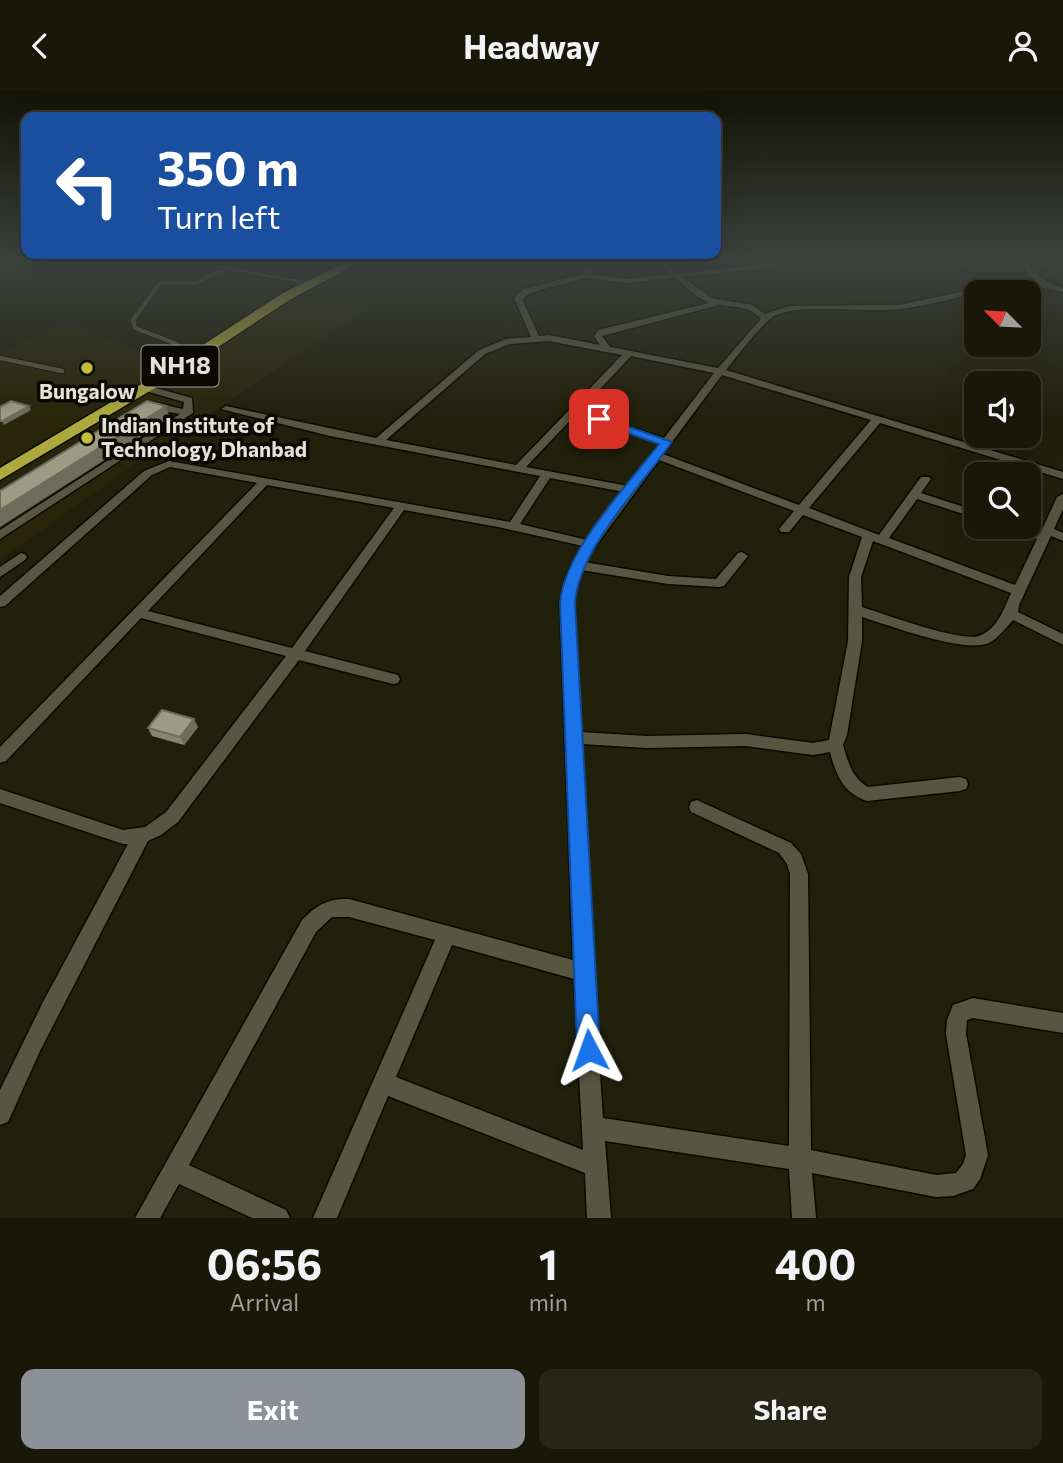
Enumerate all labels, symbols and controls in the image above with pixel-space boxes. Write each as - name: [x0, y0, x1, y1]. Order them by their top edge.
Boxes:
- text: Headway: [463, 26, 600, 66]
- icon: back: [21, 27, 59, 65]
- icon: person: [1004, 27, 1042, 65]
- text: 350 m: [157, 136, 299, 196]
- icon: left: [42, 140, 133, 231]
- text: Turn left: [157, 196, 281, 236]
- north arrow: [964, 280, 1041, 357]
- map controls: [964, 280, 1041, 539]
- road number: NH18: [142, 345, 218, 387]
- marker: Bungalow: [79, 360, 95, 376]
- button: sound: [964, 371, 1041, 448]
- place label: Bungalow: [39, 378, 135, 403]
- pin: [569, 389, 629, 449]
- icon: arrive: [580, 400, 618, 438]
- place label: Indian Institute of Technology, Dhanbad: [101, 412, 307, 461]
- marker: Indian Institute of Technology, Dhanbad: [79, 430, 95, 446]
- button: search: [964, 462, 1041, 539]
- position arrow: [552, 1013, 626, 1087]
- text: 06:56: [207, 1237, 322, 1289]
- text: 1: [539, 1237, 558, 1289]
- text: 400: [775, 1237, 856, 1289]
- text: Arrival: [230, 1288, 299, 1316]
- text: min: [529, 1288, 568, 1316]
- text: m: [805, 1288, 826, 1316]
- button: Exit: [21, 1369, 525, 1449]
- button: Share: [539, 1369, 1042, 1449]

